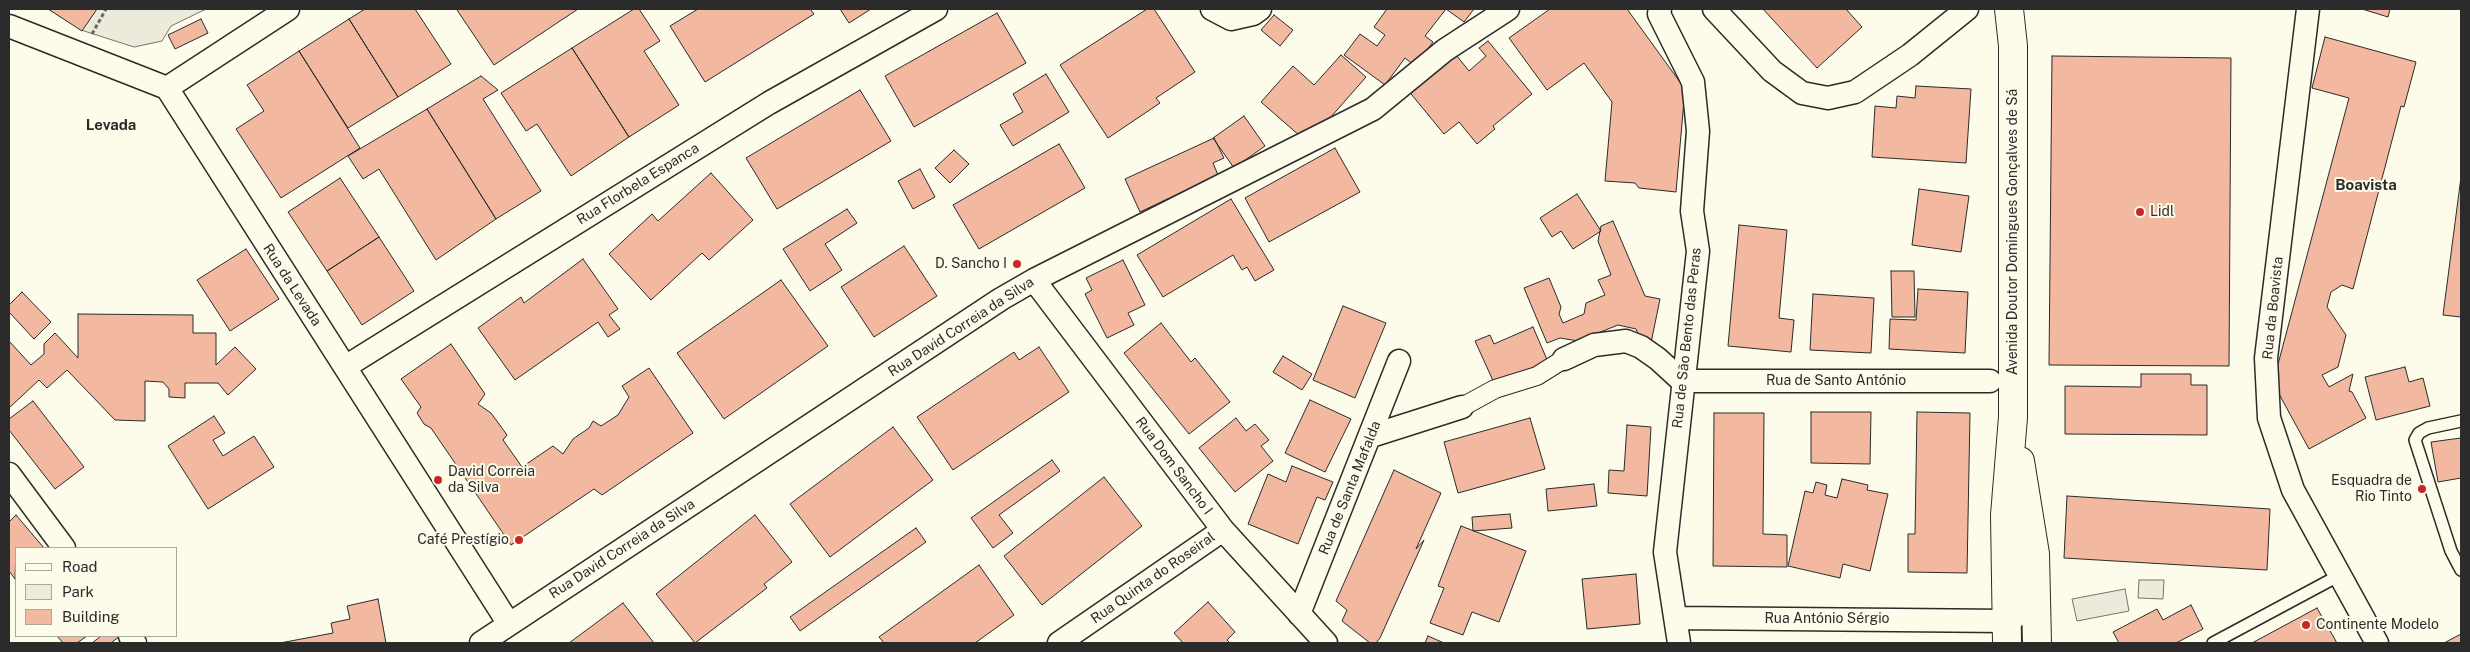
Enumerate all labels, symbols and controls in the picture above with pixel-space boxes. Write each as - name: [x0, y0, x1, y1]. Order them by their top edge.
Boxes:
- street label: Avenida Doutor Domingues Gonçalves de Sá: [2005, 89, 2021, 375]
- district label: Levada: [86, 116, 136, 134]
- street label: Rua Florbela Espanca: [574, 140, 702, 228]
- district label: Boavista: [2335, 176, 2397, 194]
- place label: Lidl: [2150, 204, 2174, 220]
- marker: Lidl: [2134, 206, 2146, 218]
- street label: Rua da Levada: [259, 241, 325, 329]
- street label: Rua de São Bento das Peras: [1669, 247, 1705, 429]
- place label: D. Sancho I: [935, 256, 1007, 272]
- street label: Rua da Boavista: [2259, 256, 2287, 360]
- marker: D. Sancho I: [1011, 258, 1023, 270]
- street label: Rua David Correia da Silva: [885, 274, 1037, 380]
- street label: Rua de Santo António: [1766, 373, 1906, 389]
- street label: Rua Dom Sancho I: [1132, 414, 1216, 518]
- street label: Rua de Santa Mafalda: [1315, 419, 1385, 557]
- place label: David Correia da Silva: [448, 464, 535, 497]
- place label: Esquadra de Rio Tinto: [2331, 473, 2412, 506]
- marker: David Correia da Silva: [432, 474, 444, 486]
- marker: Esquadra de Rio Tinto: [2416, 483, 2428, 495]
- street label: Rua David Correia da Silva: [546, 496, 698, 602]
- street label: Rua Quinta do Roseiral: [1088, 529, 1218, 627]
- place label: Café Prestígio: [417, 532, 509, 548]
- marker: Café Prestígio: [513, 534, 525, 546]
- legend: [15, 547, 178, 637]
- text: Road: [62, 558, 98, 575]
- text: Park: [62, 583, 94, 600]
- text: Building: [62, 608, 120, 625]
- street label: Rua António Sérgio: [1764, 611, 1890, 627]
- place label: Continente Modelo: [2316, 617, 2439, 633]
- marker: Continente Modelo: [2300, 619, 2312, 631]

